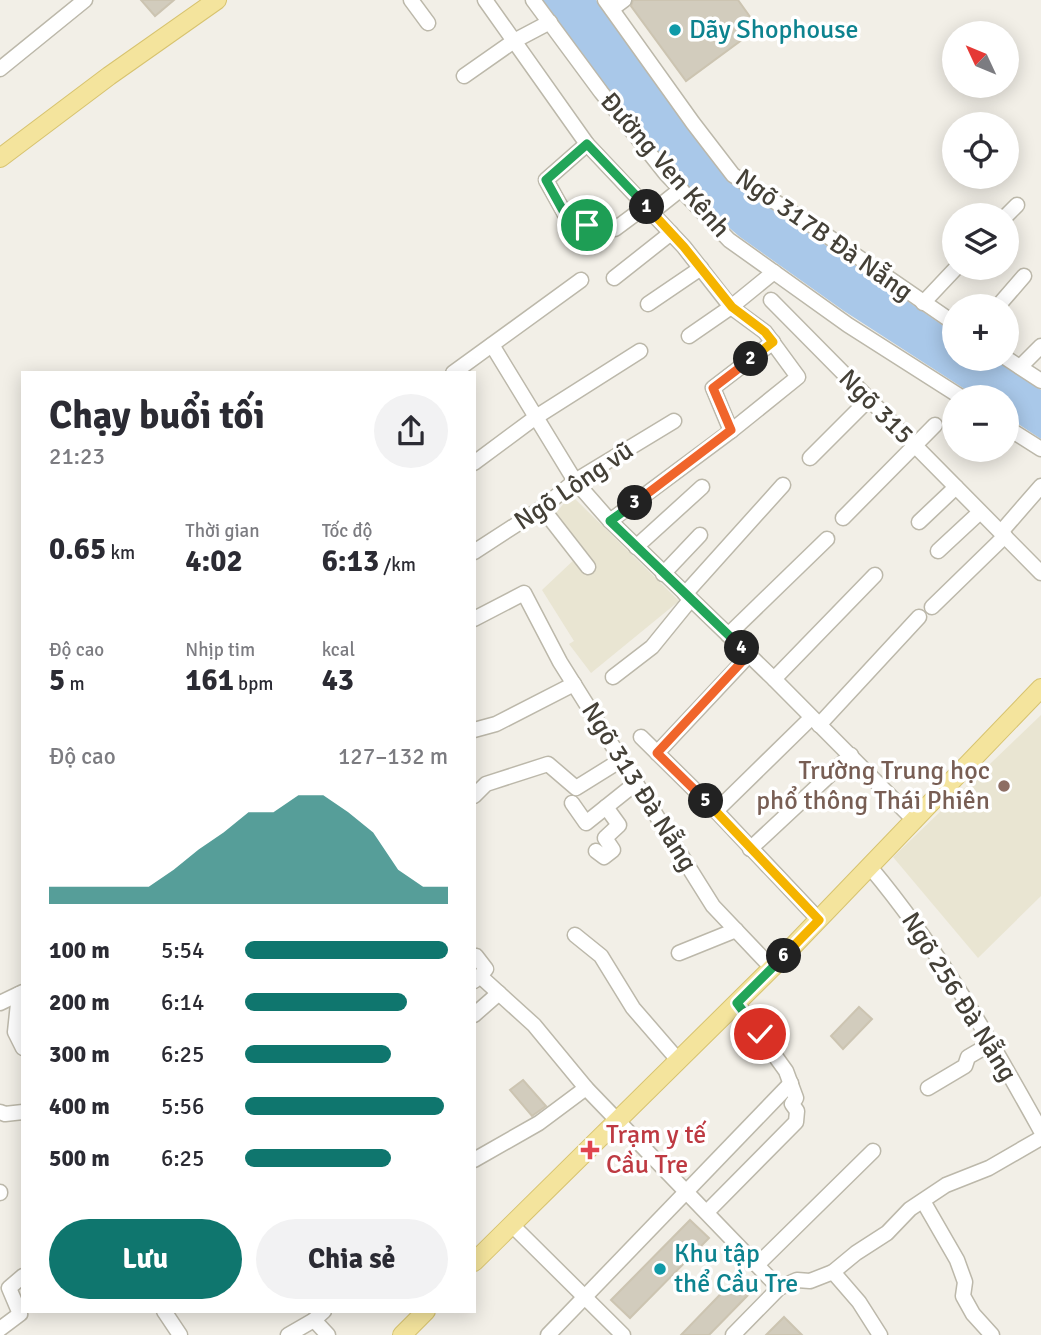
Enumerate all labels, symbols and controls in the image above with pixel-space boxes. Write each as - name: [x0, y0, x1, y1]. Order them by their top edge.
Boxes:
- place label: Dãy Shophouse: [689, 14, 859, 46]
- north arrow: [942, 21, 1018, 98]
- map controls: [942, 21, 1019, 462]
- marker: Dãy Shophouse: [667, 22, 683, 38]
- street label: Đường Ven Kênh: [593, 86, 737, 244]
- button: locate: [942, 112, 1019, 189]
- street label: Ngõ 317B Đà Nẵng: [729, 162, 919, 308]
- pin: 1: [630, 190, 664, 224]
- text: 1: [641, 194, 652, 218]
- pin: [557, 195, 617, 255]
- button: layers: [942, 203, 1019, 280]
- icon: arrive: [568, 206, 606, 244]
- button: +: [942, 294, 1019, 371]
- pin: 2: [734, 342, 768, 376]
- text: 2: [745, 346, 756, 370]
- street label: Ngõ 315: [832, 363, 920, 451]
- button: −: [942, 385, 1019, 462]
- text: Chạy buổi tối: [49, 392, 265, 439]
- button: share: [374, 394, 448, 468]
- street label: Ngõ Lông vũ: [508, 435, 640, 537]
- text: 21:23: [49, 442, 105, 471]
- pin: 3: [618, 486, 652, 520]
- text: 3: [629, 490, 640, 514]
- text: Thời gian: [185, 519, 260, 543]
- text: Tốc độ: [322, 519, 372, 543]
- text: 0.65: [49, 531, 106, 568]
- text: km: [106, 541, 135, 565]
- text: 4:02: [185, 543, 243, 580]
- text: 6:13: [322, 543, 379, 580]
- text: /km: [379, 553, 416, 577]
- pin: 4: [724, 630, 760, 666]
- text: 4: [736, 635, 747, 659]
- text: Độ cao: [49, 638, 104, 662]
- text: Nhịp tim: [185, 638, 255, 662]
- text: kcal: [322, 638, 355, 662]
- text: 5: [49, 662, 65, 699]
- text: 161: [185, 662, 234, 699]
- text: 43: [322, 662, 354, 699]
- text: m: [65, 672, 85, 696]
- text: bpm: [234, 672, 273, 696]
- street label: Ngõ 313 Đà Nẵng: [574, 697, 704, 877]
- text: Độ cao: [49, 742, 116, 771]
- text: 127–132 m: [338, 742, 448, 771]
- place label: Trường Trung học phổ thông Thái Phiên: [756, 755, 990, 817]
- marker: Trường Trung học phổ thông Thái Phiên: [996, 778, 1012, 794]
- pin: 5: [688, 784, 724, 818]
- text: 5: [700, 788, 711, 812]
- street label: Ngõ 256 Đà Nẵng: [894, 907, 1024, 1087]
- text: 100 m: [49, 936, 110, 965]
- text: 5:54: [161, 936, 204, 965]
- pin: 6: [766, 939, 802, 974]
- text: 6: [778, 943, 789, 967]
- text: 200 m: [49, 988, 110, 1017]
- text: 6:14: [161, 988, 204, 1017]
- pin: [730, 1004, 790, 1064]
- icon: check: [741, 1015, 779, 1053]
- text: 300 m: [49, 1040, 110, 1069]
- text: 6:25: [161, 1040, 204, 1069]
- text: 400 m: [49, 1092, 110, 1121]
- text: 5:56: [161, 1092, 204, 1121]
- place label: Trạm y tế Cầu Tre: [606, 1119, 707, 1181]
- marker: Trạm y tế Cầu Tre: [580, 1140, 600, 1160]
- text: 500 m: [49, 1144, 110, 1173]
- text: 6:25: [161, 1144, 204, 1173]
- button: Lưu: [49, 1219, 242, 1299]
- button: Chia sẻ: [256, 1219, 448, 1299]
- place label: Khu tập thể Cầu Tre: [674, 1238, 798, 1300]
- marker: Khu tập thể Cầu Tre: [652, 1261, 668, 1277]

